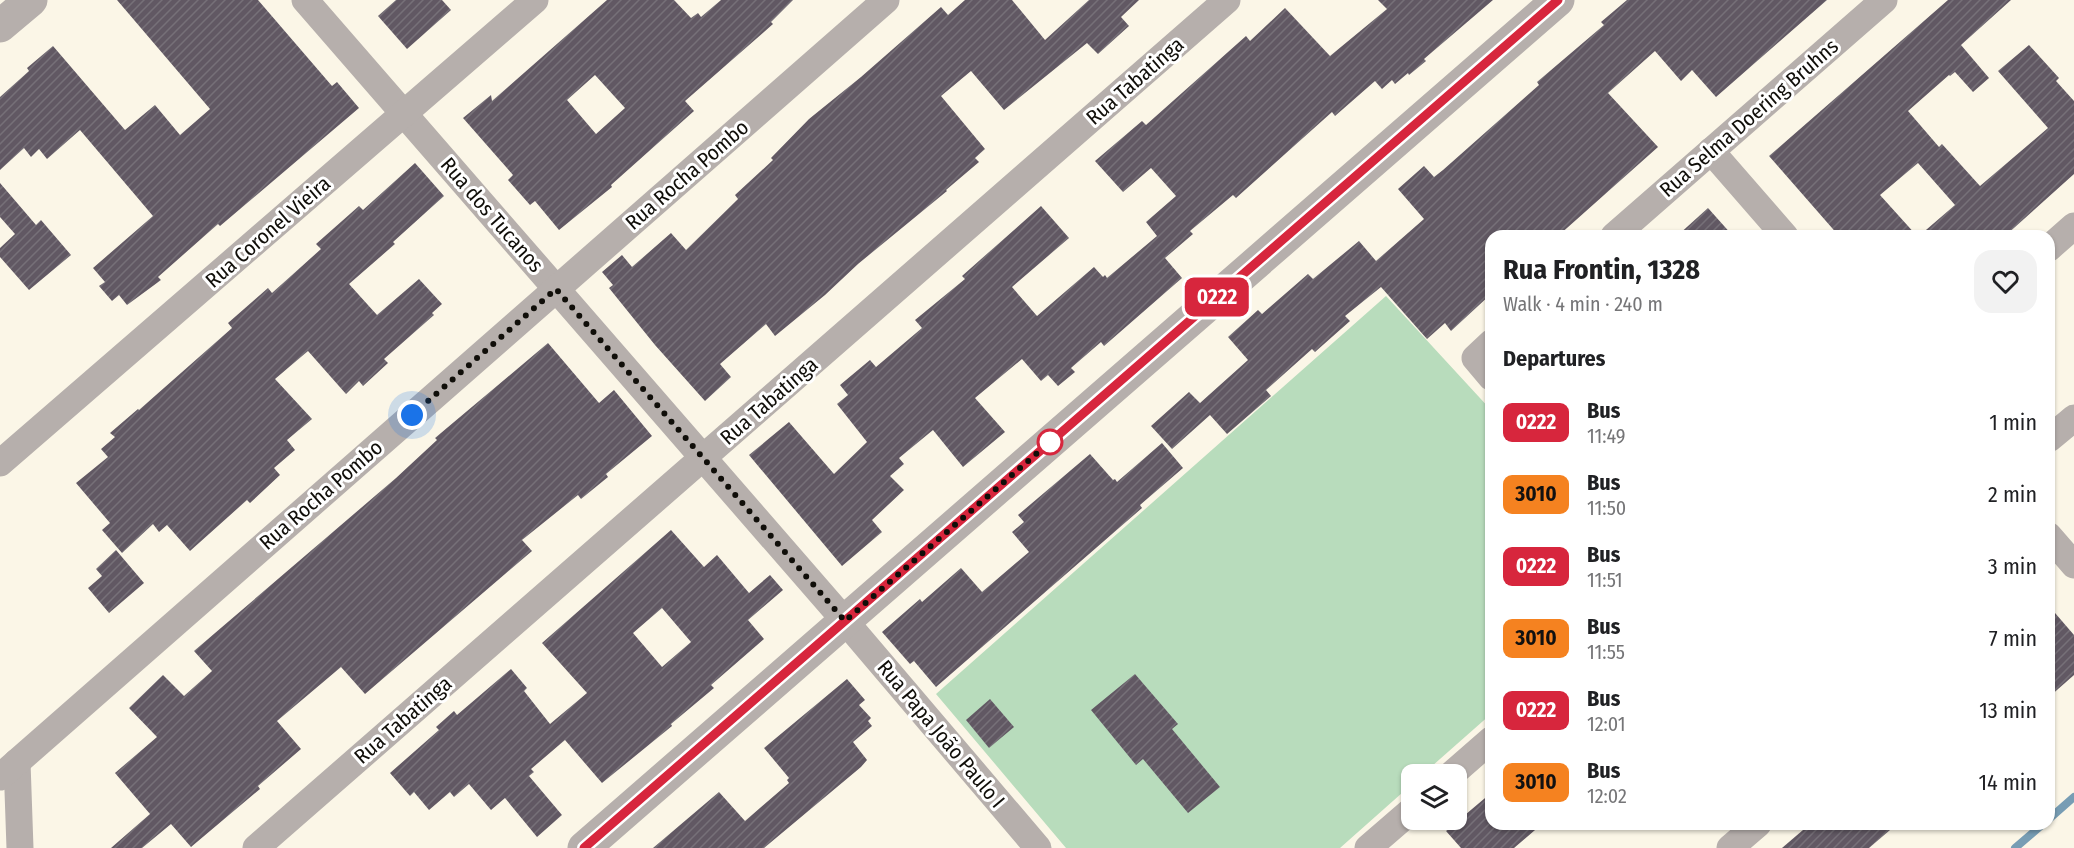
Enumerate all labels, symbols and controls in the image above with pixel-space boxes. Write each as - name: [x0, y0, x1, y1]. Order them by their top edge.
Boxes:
- street label: Rua Tabatinga: [1081, 32, 1189, 130]
- street label: Rua Selma Doering Bruhns: [1654, 33, 1844, 203]
- street label: Rua Rocha Pombo: [620, 114, 754, 236]
- street label: Rua dos Tucanos: [435, 152, 549, 278]
- street label: Rua Coronel Vieira: [200, 171, 336, 293]
- button: heart: [1974, 250, 2037, 313]
- text: Rua Frontin, 1328: [1503, 253, 1700, 286]
- line badge: 0222: [1175, 278, 1259, 316]
- text: 0222: [1197, 284, 1237, 310]
- text: Walk · 4 min · 240 m: [1503, 292, 1663, 316]
- text: Departures: [1503, 345, 1605, 372]
- street label: Rua Tabatinga: [715, 352, 823, 450]
- text: Bus: [1587, 397, 1620, 424]
- your location: [397, 400, 427, 430]
- text: 0222: [1516, 409, 1556, 435]
- text: 1 min: [1989, 409, 2037, 436]
- text: 11:49: [1587, 424, 1626, 448]
- unlabelled marker: [1037, 429, 1063, 455]
- street label: Rua Rocha Pombo: [254, 434, 388, 556]
- text: Bus: [1587, 469, 1620, 496]
- text: 3010: [1515, 481, 1557, 507]
- text: 2 min: [1988, 481, 2037, 508]
- text: 11:50: [1587, 496, 1626, 520]
- text: Bus: [1587, 541, 1620, 568]
- text: 0222: [1516, 553, 1556, 579]
- text: 3 min: [1988, 553, 2037, 580]
- text: 11:51: [1587, 568, 1623, 592]
- text: Bus: [1587, 613, 1620, 640]
- text: 3010: [1515, 625, 1557, 651]
- text: 7 min: [1989, 625, 2037, 652]
- text: 11:55: [1587, 640, 1625, 664]
- street label: Rua Papa João Paulo I: [872, 655, 1010, 813]
- street label: Rua Tabatinga: [349, 671, 457, 769]
- text: Bus: [1587, 685, 1620, 712]
- text: 0222: [1516, 697, 1556, 723]
- text: 13 min: [1979, 697, 2037, 724]
- text: 12:01: [1587, 712, 1626, 736]
- text: Bus: [1587, 757, 1620, 784]
- map controls: [1401, 764, 1467, 830]
- button: layers: [1401, 764, 1467, 830]
- text: 3010: [1515, 769, 1557, 795]
- text: 14 min: [1979, 769, 2037, 796]
- text: 12:02: [1587, 784, 1627, 808]

